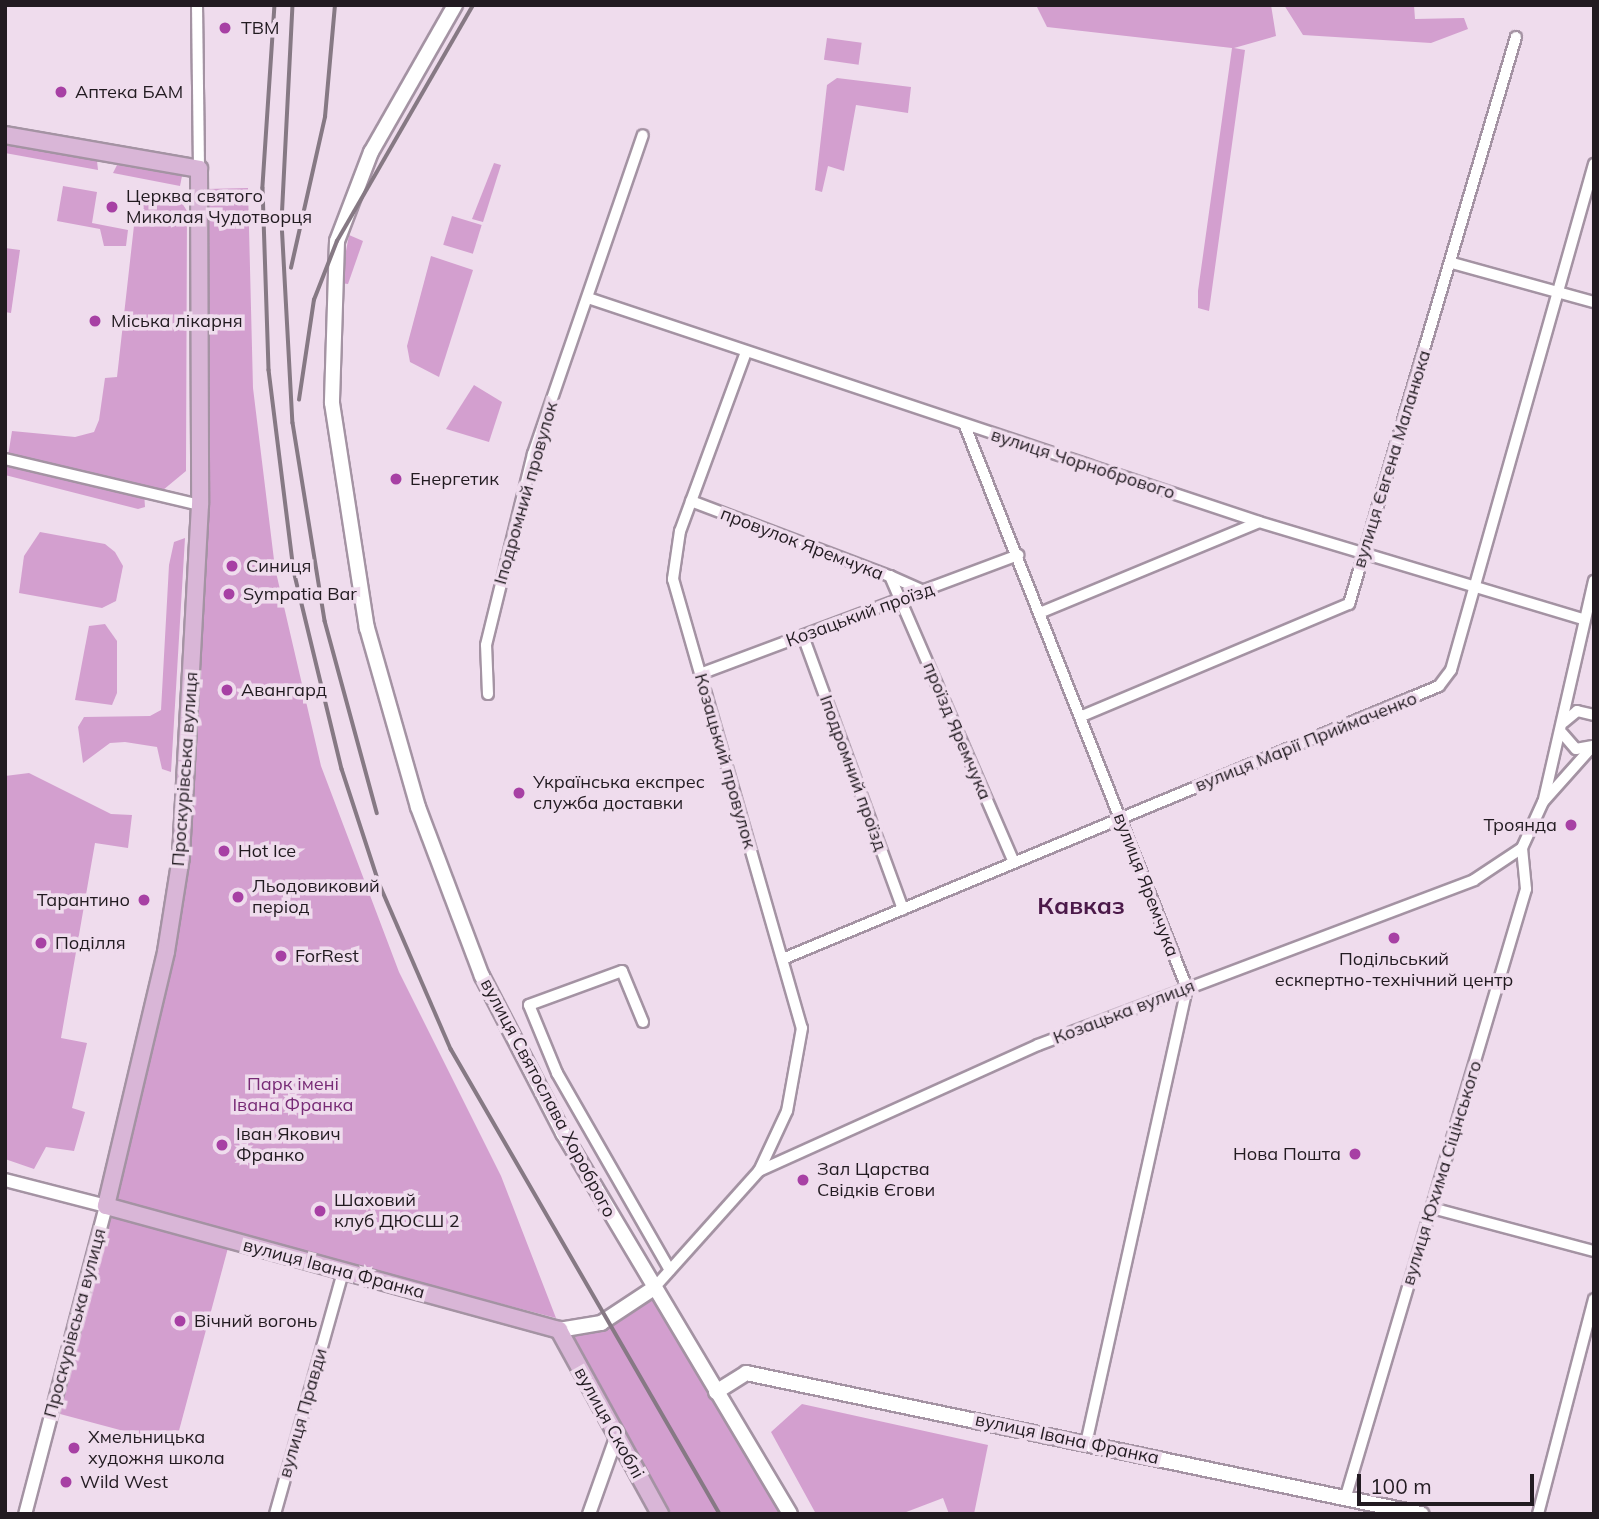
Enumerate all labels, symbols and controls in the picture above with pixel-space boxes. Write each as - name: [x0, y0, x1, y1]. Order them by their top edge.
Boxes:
- place label: ТВМ: [241, 17, 280, 39]
- marker: ТВМ: [215, 18, 235, 38]
- place label: Аптека БАМ: [75, 81, 183, 103]
- marker: Аптека БАМ: [53, 84, 69, 100]
- place label: Церква святого Миколая Чудотворця: [126, 186, 312, 228]
- marker: Церква святого Миколая Чудотворця: [104, 199, 120, 215]
- place label: Міська лікарня: [111, 310, 243, 332]
- marker: Міська лікарня: [85, 311, 105, 331]
- street label: вулиця Євгена Маланюка: [1349, 348, 1435, 570]
- street label: Іподромний провулок: [490, 399, 562, 587]
- street label: вулиця Чорнобрового: [988, 424, 1178, 504]
- place label: Енергетик: [410, 468, 499, 490]
- marker: Енергетик: [388, 471, 404, 487]
- street label: провулок Яремчука: [717, 503, 887, 585]
- place label: Синиця: [246, 555, 311, 577]
- marker: Синиця: [224, 558, 240, 574]
- street label: Козацький проїзд: [783, 578, 937, 652]
- place label: Sympatia Bar: [243, 583, 357, 605]
- marker: Sympatia Bar: [221, 586, 237, 602]
- street label: проїзд Яремчука: [918, 659, 996, 803]
- street label: Проскурівська вулиця: [167, 671, 203, 867]
- street label: Козацький провулок: [690, 671, 760, 851]
- place label: Авангард: [241, 679, 327, 701]
- marker: Авангард: [219, 682, 235, 698]
- street label: вулиця Марії Приймаченко: [1192, 688, 1420, 796]
- street label: Іподромний проїзд: [815, 692, 891, 854]
- place label: Українська експрес служба доставки: [533, 772, 705, 814]
- marker: Українська експрес служба доставки: [511, 785, 527, 801]
- street label: вулиця Яремчука: [1109, 810, 1183, 960]
- place label: Троянда: [1483, 814, 1557, 836]
- marker: Троянда: [1563, 817, 1579, 833]
- place label: Hot Ice: [238, 840, 296, 862]
- marker: Hot Ice: [216, 843, 232, 859]
- place label: Льодовиковий період: [252, 876, 380, 918]
- place label: Тарантино: [37, 889, 130, 911]
- marker: Льодовиковий період: [230, 889, 246, 905]
- marker: Тарантино: [136, 892, 152, 908]
- district label: Кавказ: [1037, 892, 1125, 920]
- marker: Подільський ескпертно-технічний центр: [1386, 930, 1402, 946]
- place label: Поділля: [55, 932, 126, 954]
- marker: Поділля: [33, 935, 49, 951]
- place label: ForRest: [295, 945, 359, 967]
- marker: ForRest: [273, 948, 289, 964]
- place label: Подільський ескпертно-технічний центр: [1275, 949, 1513, 992]
- street label: вулиця Святослава Хороброго: [476, 975, 620, 1221]
- street label: Козацька вулиця: [1050, 975, 1198, 1049]
- street label: вулиця Юхима Сіцінського: [1398, 1058, 1486, 1288]
- park label: Парк імені Івана Франка: [232, 1074, 354, 1116]
- place label: Іван Якович Франко: [236, 1124, 341, 1166]
- marker: Іван Якович Франко: [214, 1137, 230, 1153]
- place label: Нова Пошта: [1233, 1143, 1341, 1165]
- marker: Нова Пошта: [1347, 1146, 1363, 1162]
- place label: Зал Царства Свідків Єгови: [817, 1159, 935, 1202]
- marker: Зал Царства Свідків Єгови: [795, 1172, 811, 1188]
- place label: Шаховий клуб ДЮСШ 2: [334, 1190, 460, 1232]
- marker: Шаховий клуб ДЮСШ 2: [312, 1203, 328, 1219]
- street label: Проскурівська вулиця: [39, 1226, 111, 1420]
- street label: вулиця Івана Франка: [241, 1234, 427, 1304]
- place label: Вічний вогонь: [194, 1310, 317, 1332]
- marker: Вічний вогонь: [172, 1313, 188, 1329]
- street label: вулиця Правди: [274, 1346, 332, 1480]
- street label: вулиця Скоблі: [570, 1364, 648, 1482]
- street label: вулиця Івана Франка: [973, 1409, 1161, 1469]
- place label: Хмельницька художня школа: [88, 1427, 225, 1470]
- marker: Хмельницька художня школа: [66, 1440, 82, 1456]
- scale bar: [1361, 1460, 1538, 1504]
- place label: Wild West: [80, 1471, 168, 1493]
- text: 100 m: [1370, 1473, 1432, 1499]
- marker: Wild West: [58, 1474, 74, 1490]

